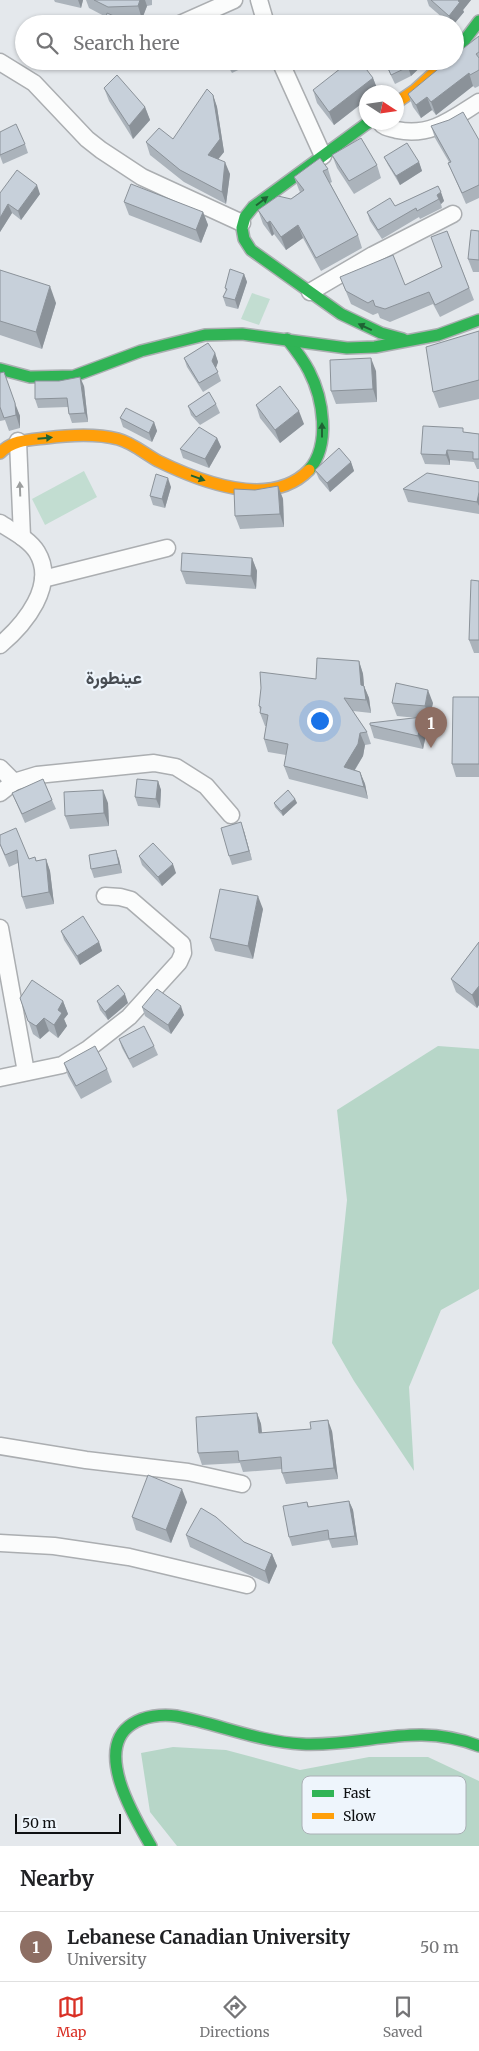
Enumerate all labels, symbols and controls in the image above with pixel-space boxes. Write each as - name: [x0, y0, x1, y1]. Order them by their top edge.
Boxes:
- search box: [15, 15, 464, 70]
- icon: search: [33, 29, 61, 57]
- text: Search here: [73, 31, 180, 55]
- north arrow: [359, 85, 404, 130]
- one-way arrow: [255, 196, 269, 206]
- one-way arrow: [358, 322, 372, 330]
- one-way arrow: [318, 421, 326, 437]
- one-way arrow: [37, 434, 53, 442]
- one-way arrow: [190, 475, 205, 482]
- one-way arrow: [16, 481, 24, 497]
- district label: عينطورة: [86, 666, 142, 689]
- pin: 1: [415, 707, 447, 748]
- your location: [307, 708, 333, 734]
- legend: [302, 1776, 466, 1834]
- text: Fast: [343, 1784, 371, 1802]
- text: Slow: [343, 1807, 376, 1825]
- scale bar: [15, 1811, 121, 1834]
- text: 50 m: [22, 1814, 56, 1832]
- text: Nearby: [20, 1865, 94, 1892]
- text: Lebanese Canadian University: [67, 1925, 350, 1949]
- text: 1: [32, 1937, 40, 1957]
- text: 50 m: [420, 1937, 459, 1957]
- text: University: [67, 1949, 147, 1969]
- tab: Map: [57, 1993, 86, 2041]
- tab: Directions: [200, 1993, 270, 2041]
- tab: Saved: [383, 1993, 422, 2041]

